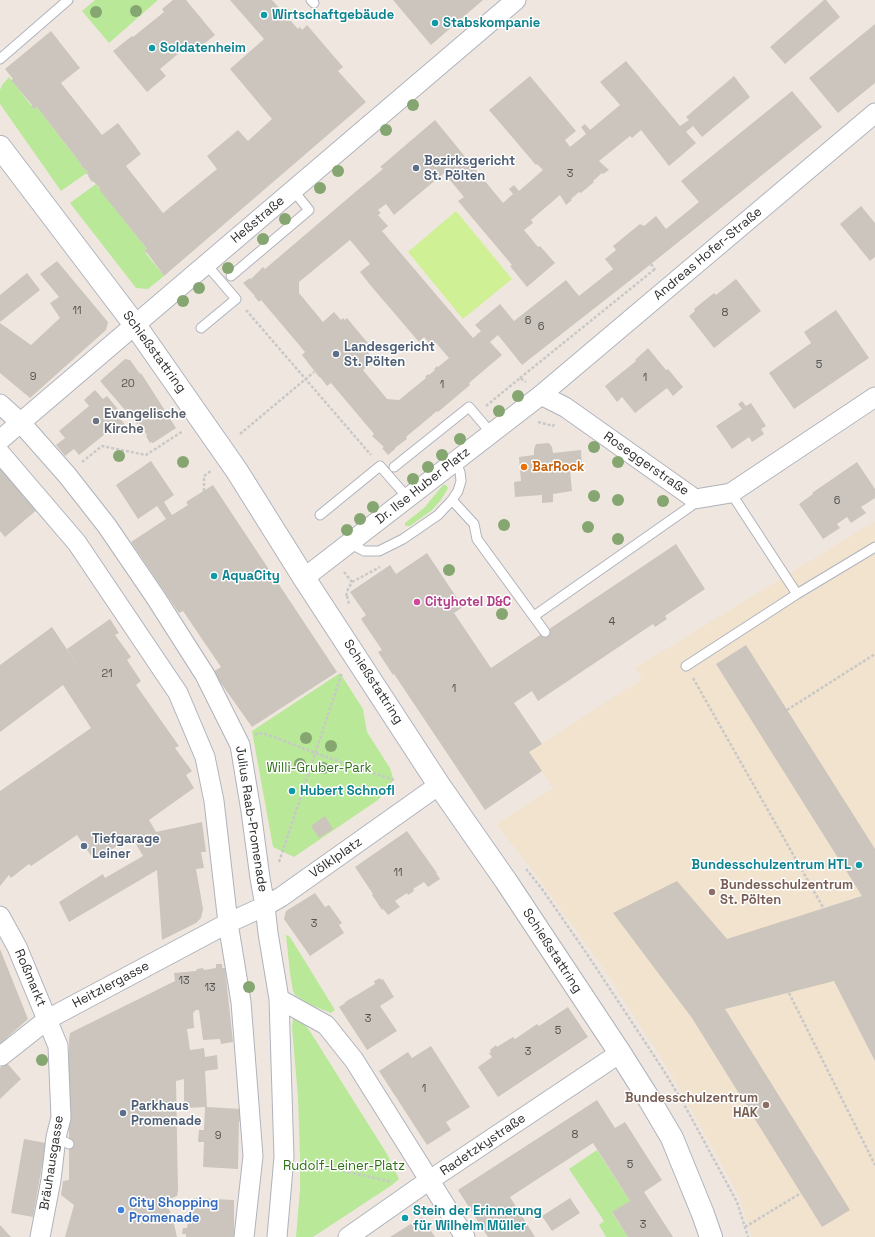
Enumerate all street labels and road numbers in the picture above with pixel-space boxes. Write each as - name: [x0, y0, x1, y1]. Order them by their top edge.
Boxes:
- street label: Heßstraße: [228, 193, 288, 247]
- street label: Andreas Hofer-Straße: [651, 204, 765, 304]
- street label: Schießstattring: [119, 308, 189, 396]
- street label: Roseggerstraße: [600, 429, 692, 499]
- street label: Dr. Ilse Huber Platz: [373, 444, 473, 528]
- street label: Schießstattring: [340, 637, 406, 727]
- street label: Julius Raab-Promenade: [232, 745, 270, 893]
- street label: Völklplatz: [307, 834, 365, 882]
- street label: Schießstattring: [519, 906, 585, 996]
- street label: Roßmarkt: [11, 947, 49, 1009]
- street label: Heitzlergasse: [70, 958, 152, 1012]
- street label: Radetzkystraße: [437, 1111, 529, 1179]
- street label: Bräuhausgasse: [37, 1114, 67, 1212]

